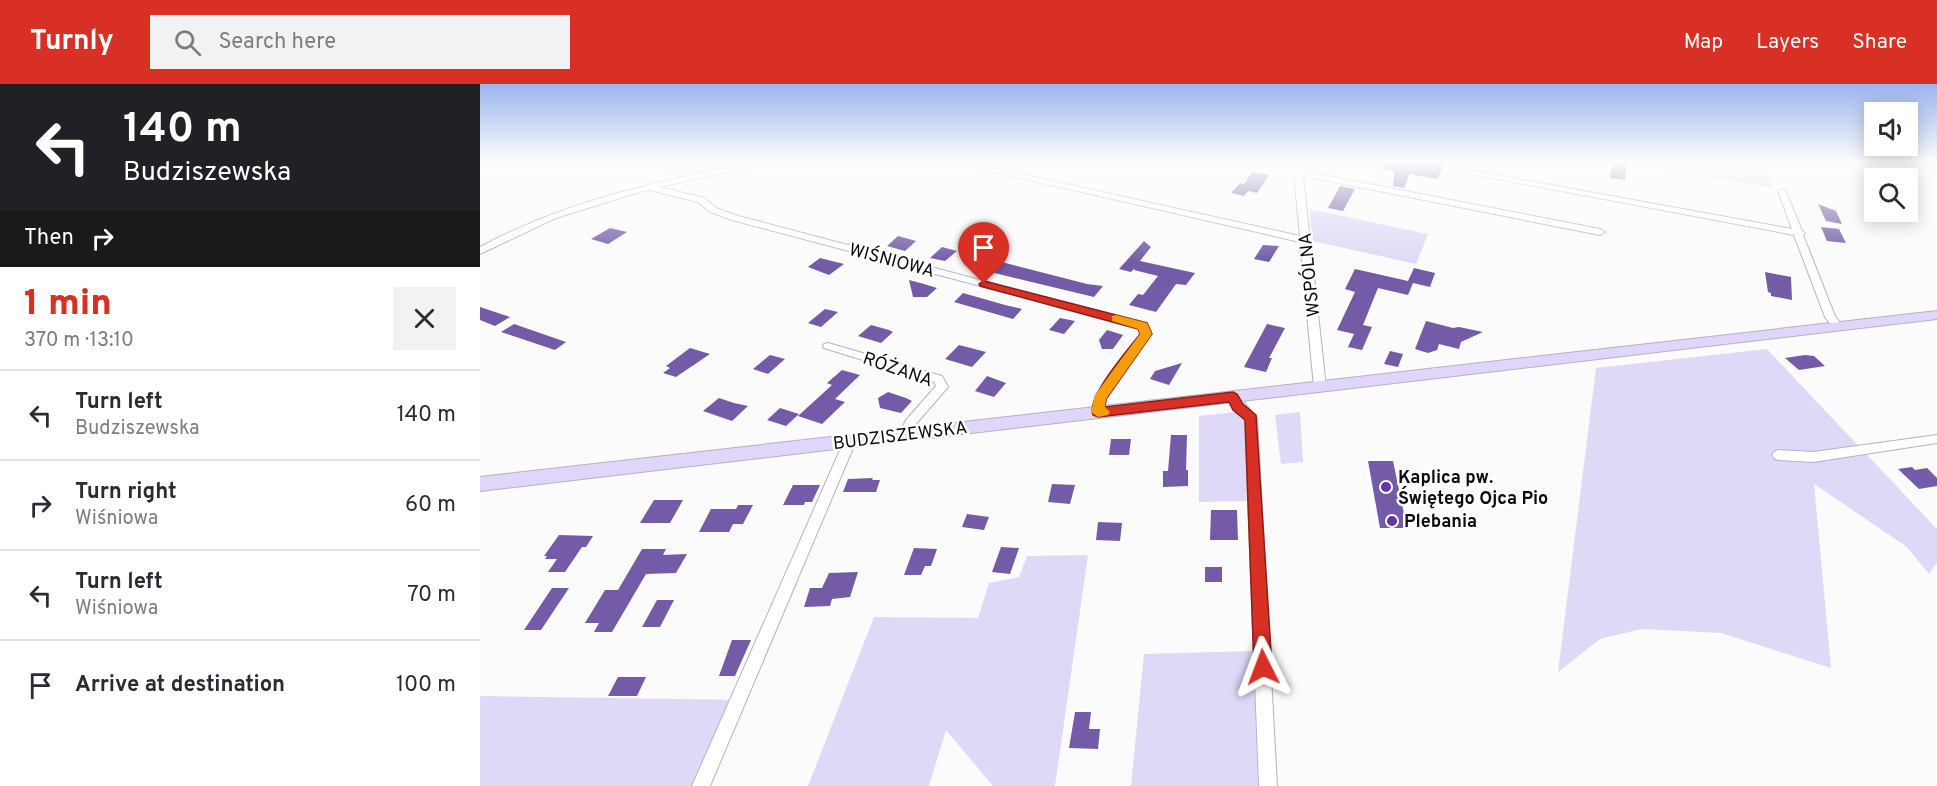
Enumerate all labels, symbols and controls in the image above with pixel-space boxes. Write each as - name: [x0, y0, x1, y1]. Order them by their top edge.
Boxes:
- search box: [150, 15, 570, 69]
- text: Turnly: [30, 24, 114, 60]
- icon: search: [171, 26, 204, 59]
- text: Search here: [219, 29, 336, 56]
- text: Map: [1684, 29, 1723, 56]
- text: Layers: [1756, 29, 1819, 56]
- text: Share: [1852, 29, 1907, 56]
- map controls: [1864, 102, 1918, 222]
- button: sound: [1864, 102, 1918, 156]
- text: 140 m: [123, 104, 242, 157]
- icon: left: [24, 108, 102, 186]
- text: Budziszewska: [123, 156, 291, 190]
- button: search: [1864, 168, 1918, 222]
- icon: right: [86, 222, 119, 255]
- pin: [958, 222, 1009, 284]
- text: Then: [24, 225, 74, 252]
- icon: arrive: [967, 231, 1000, 264]
- street label: WSPÓLNA: [1293, 232, 1326, 318]
- street label: WIŚNIOWA: [846, 237, 937, 284]
- text: 1 min: [24, 282, 112, 328]
- button: close: [393, 287, 456, 350]
- text: 370 m · 13:10: [24, 328, 134, 354]
- street label: RÓŻANA: [859, 346, 936, 393]
- text: Turn left: [75, 389, 163, 416]
- icon: left: [24, 399, 57, 432]
- text: 140 m: [397, 402, 456, 429]
- text: Budziszewska: [75, 416, 200, 442]
- street label: BUDZISZEWSKA: [832, 417, 969, 456]
- place label: Kaplica pw. Świętego Ojca Pio: [1398, 467, 1548, 511]
- text: Turn right: [75, 479, 177, 506]
- marker: Kaplica pw. Świętego Ojca Pio: [1379, 480, 1393, 494]
- icon: right: [24, 489, 57, 522]
- text: 60 m: [405, 492, 456, 519]
- text: Wiśniowa: [75, 506, 158, 532]
- place label: Plebania: [1404, 511, 1477, 534]
- marker: Plebania: [1385, 514, 1399, 528]
- text: Turn left: [75, 569, 163, 596]
- icon: left: [24, 579, 57, 612]
- text: 70 m: [407, 582, 456, 609]
- text: Wiśniowa: [75, 596, 158, 622]
- position arrow: [1231, 635, 1295, 699]
- icon: arrive: [24, 669, 57, 702]
- text: Arrive at destination: [75, 672, 285, 699]
- text: 100 m: [396, 672, 456, 699]

